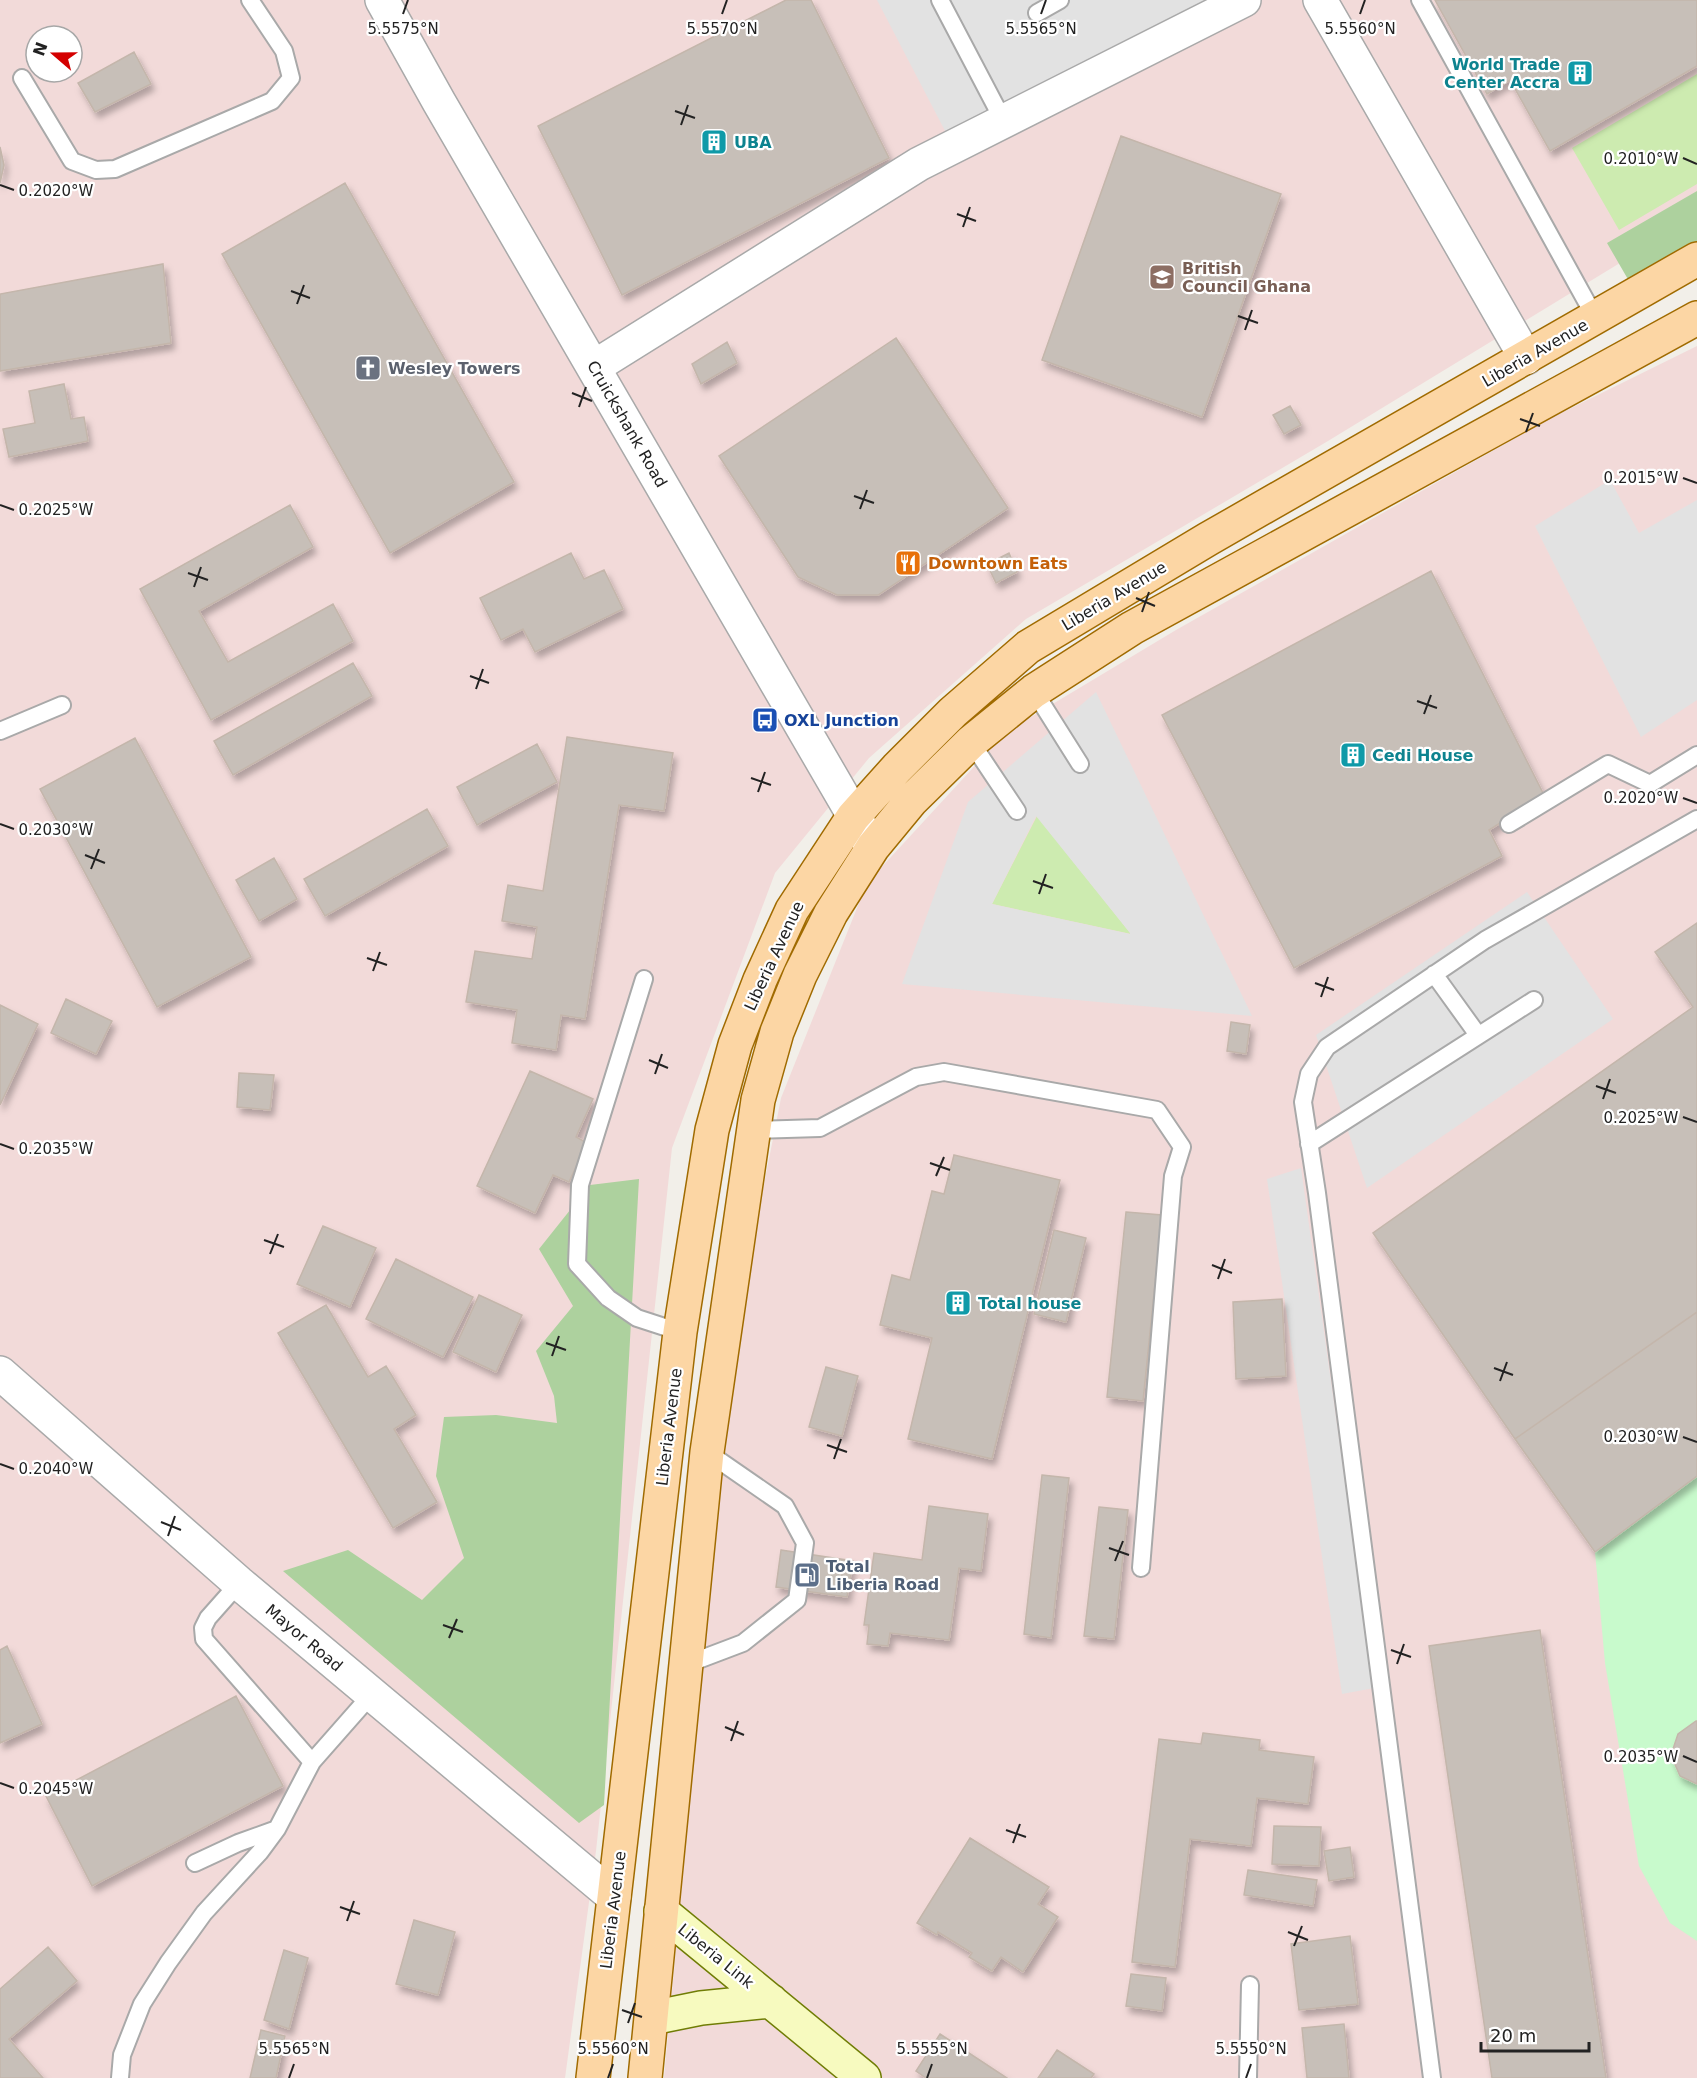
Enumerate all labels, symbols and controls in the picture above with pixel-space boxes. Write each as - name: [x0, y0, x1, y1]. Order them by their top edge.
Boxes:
- text: 5.5575°N: [367, 20, 439, 38]
- text: 5.5570°N: [686, 20, 758, 38]
- text: 5.5565°N: [1005, 20, 1077, 38]
- text: 5.5560°N: [1324, 20, 1396, 38]
- north arrow: [24, 24, 84, 84]
- text: N: [29, 39, 52, 59]
- place label: World Trade Center Accra: [1444, 55, 1560, 92]
- building icon: World Trade Center Accra: [1565, 58, 1595, 88]
- building icon: UBA: [699, 127, 729, 157]
- place label: UBA: [734, 133, 772, 152]
- text: 0.2010°W: [1604, 150, 1679, 168]
- text: 0.2020°W: [19, 182, 94, 200]
- place label: British Council Ghana: [1182, 259, 1311, 296]
- school or university icon: British Council Ghana: [1147, 262, 1177, 292]
- street label: Liberia Avenue: [1479, 315, 1591, 391]
- church icon: Wesley Towers: [353, 353, 383, 383]
- street label: Cruickshank Road: [583, 357, 671, 491]
- place label: Wesley Towers: [388, 359, 521, 378]
- text: 0.2015°W: [1604, 469, 1679, 487]
- text: 0.2025°W: [19, 501, 94, 519]
- restaurant icon: Downtown Eats: [893, 548, 923, 578]
- place label: Downtown Eats: [928, 554, 1068, 573]
- street label: Liberia Avenue: [1058, 557, 1170, 635]
- bus stop icon: OXL Junction: [750, 705, 780, 735]
- place label: OXL Junction: [784, 711, 899, 730]
- building icon: Cedi House: [1338, 740, 1368, 770]
- place label: Cedi House: [1372, 746, 1473, 765]
- text: 0.2020°W: [1604, 789, 1679, 807]
- text: 0.2030°W: [19, 821, 94, 839]
- street label: Liberia Avenue: [740, 898, 808, 1014]
- text: 0.2025°W: [1604, 1109, 1679, 1127]
- text: 0.2035°W: [19, 1140, 94, 1158]
- building icon: Total house: [943, 1288, 973, 1318]
- place label: Total house: [978, 1294, 1082, 1313]
- street label: Liberia Avenue: [652, 1367, 686, 1487]
- text: 0.2030°W: [1604, 1428, 1679, 1446]
- text: 0.2040°W: [19, 1460, 94, 1478]
- place label: Total Liberia Road: [826, 1557, 939, 1594]
- fuel station icon: Total Liberia Road: [792, 1560, 822, 1590]
- street label: Mayor Road: [262, 1600, 346, 1676]
- text: 0.2035°W: [1604, 1748, 1679, 1766]
- text: 0.2045°W: [19, 1780, 94, 1798]
- street label: Liberia Avenue: [596, 1850, 630, 1970]
- street label: Liberia Link: [674, 1920, 758, 1993]
- scale bar: [1481, 2015, 1589, 2053]
- text: 20 m: [1490, 2025, 1536, 2046]
- text: 5.5565°N: [258, 2040, 330, 2058]
- text: 5.5560°N: [577, 2040, 649, 2058]
- text: 5.5555°N: [896, 2040, 968, 2058]
- text: 5.5550°N: [1215, 2040, 1287, 2058]

